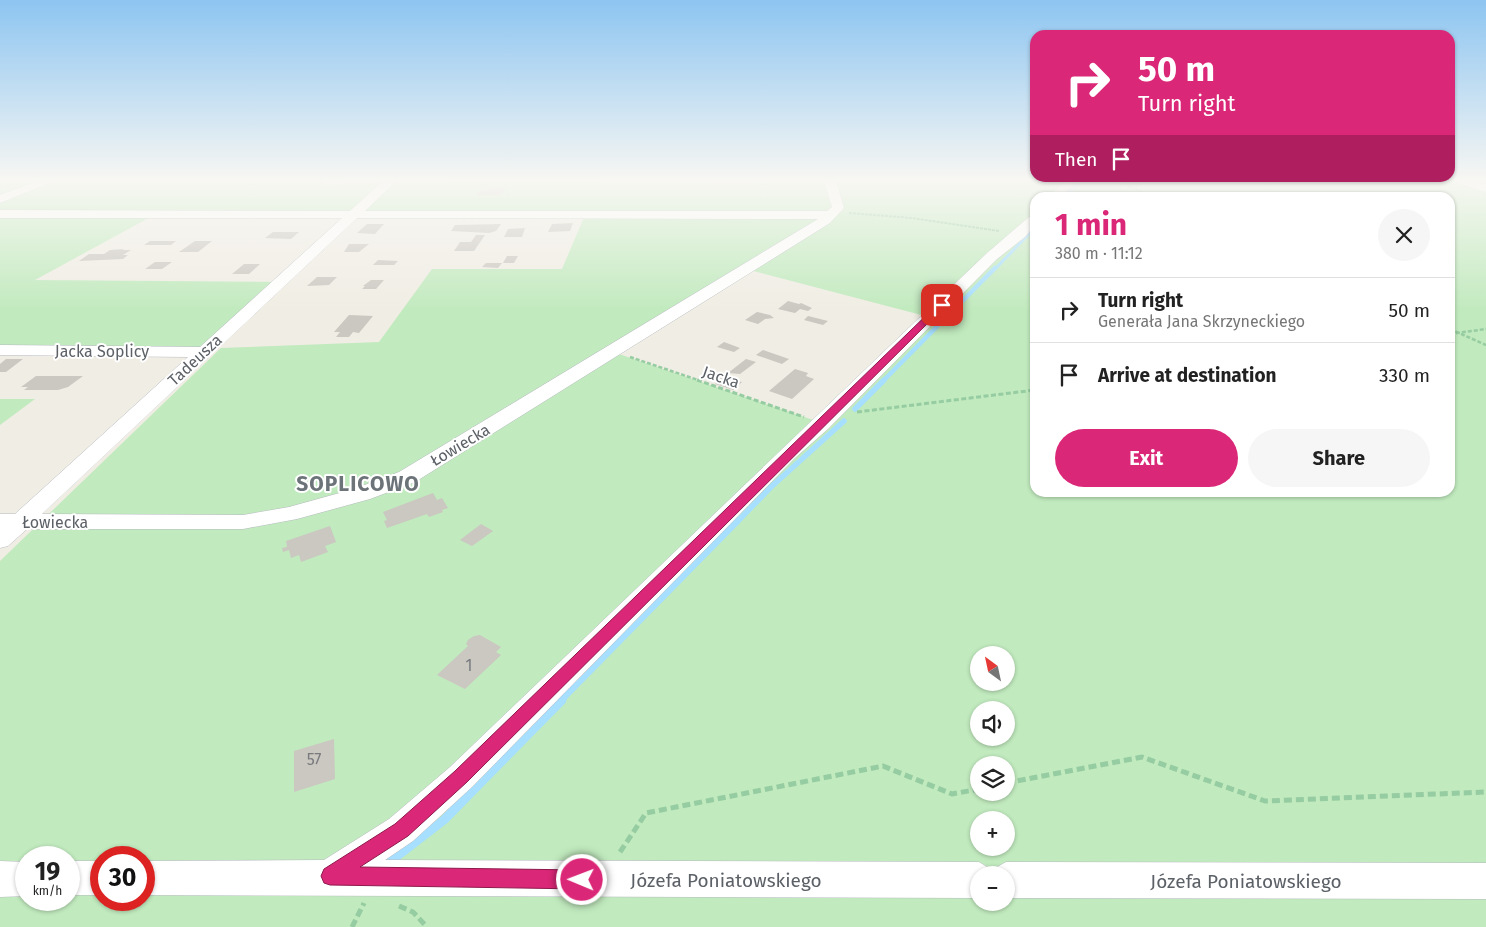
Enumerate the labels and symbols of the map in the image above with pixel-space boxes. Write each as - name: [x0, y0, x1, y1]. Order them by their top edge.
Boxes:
- pin: [921, 284, 963, 326]
- street label: Tadeusza: [164, 330, 226, 390]
- street label: Jacka Soplicy: [55, 342, 149, 361]
- street label: Jacka: [700, 362, 742, 392]
- street label: Łowiecka: [427, 420, 493, 470]
- district label: SOPLICOWO: [296, 471, 420, 497]
- street label: Łowiecka: [22, 513, 88, 532]
- north arrow: [970, 646, 1015, 691]
- house number: 1: [466, 656, 472, 675]
- house number: 57: [307, 750, 321, 769]
- speed limit sign: 30: [90, 846, 155, 911]
- position arrow: [555, 853, 607, 905]
- street label: Józefa Poniatowskiego: [630, 869, 822, 892]
- street label: Józefa Poniatowskiego: [1150, 870, 1342, 893]

